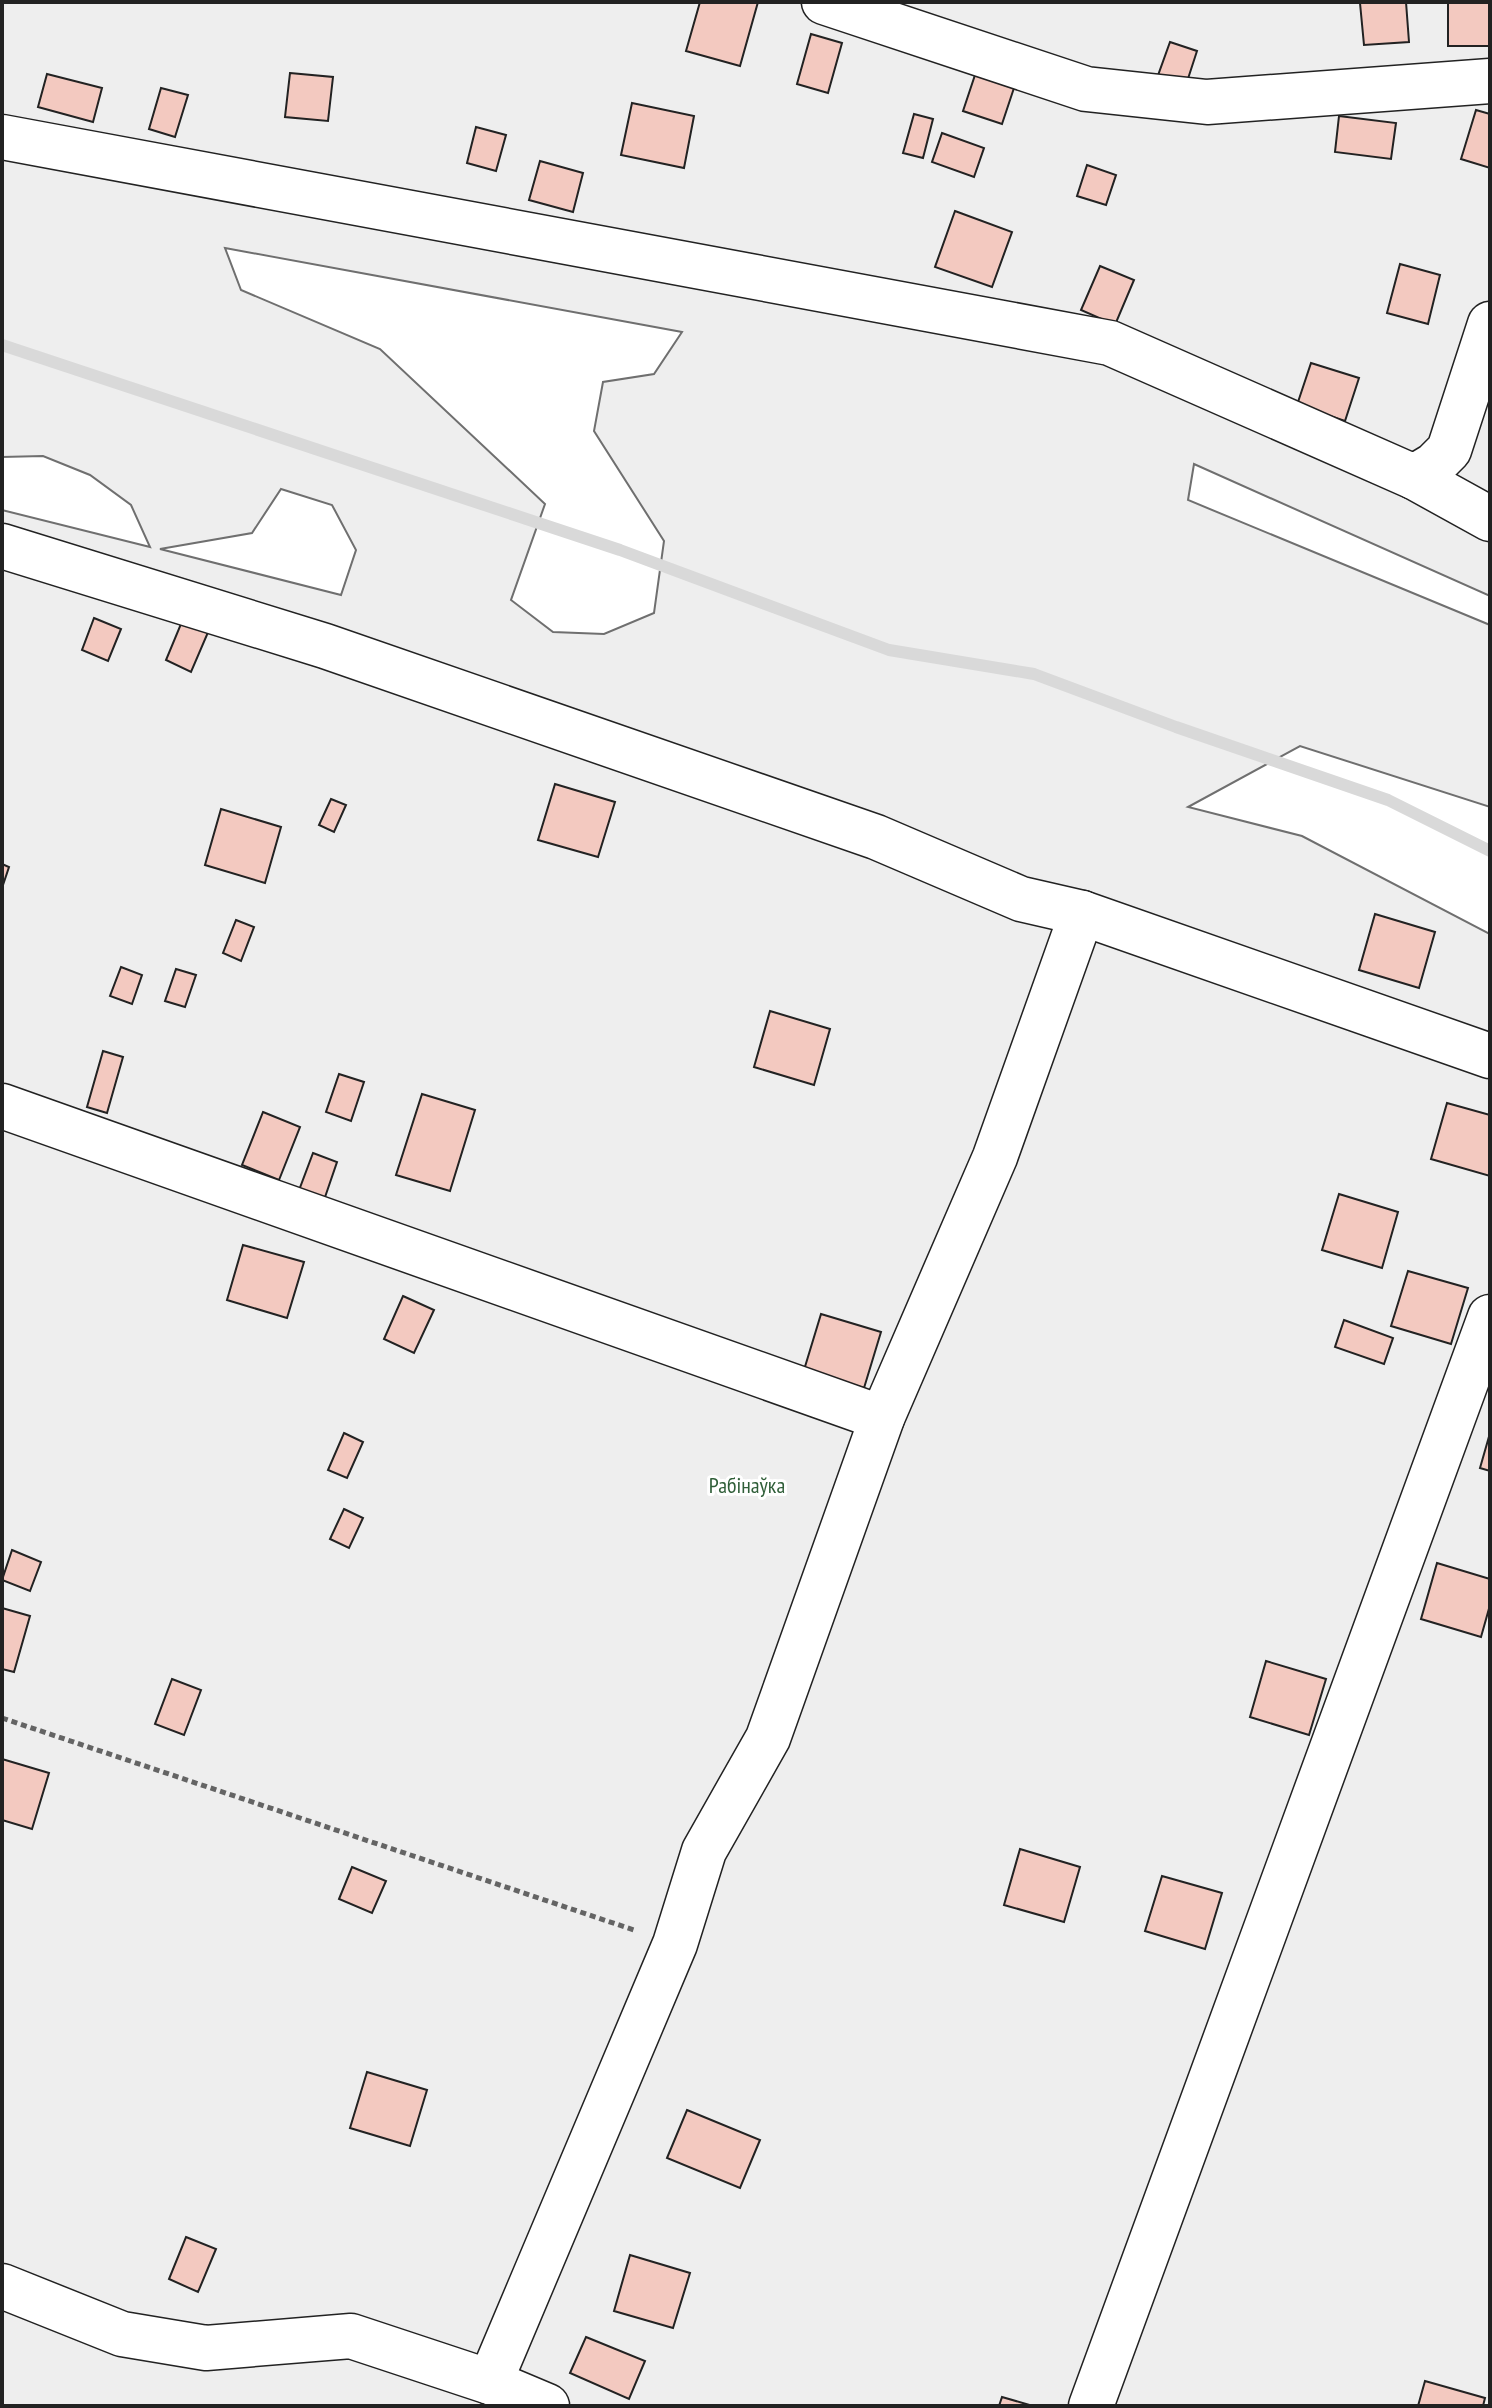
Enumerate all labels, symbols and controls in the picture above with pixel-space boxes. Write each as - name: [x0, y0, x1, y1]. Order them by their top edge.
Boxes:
- park label: Рабінаўка: [709, 1471, 785, 1499]

